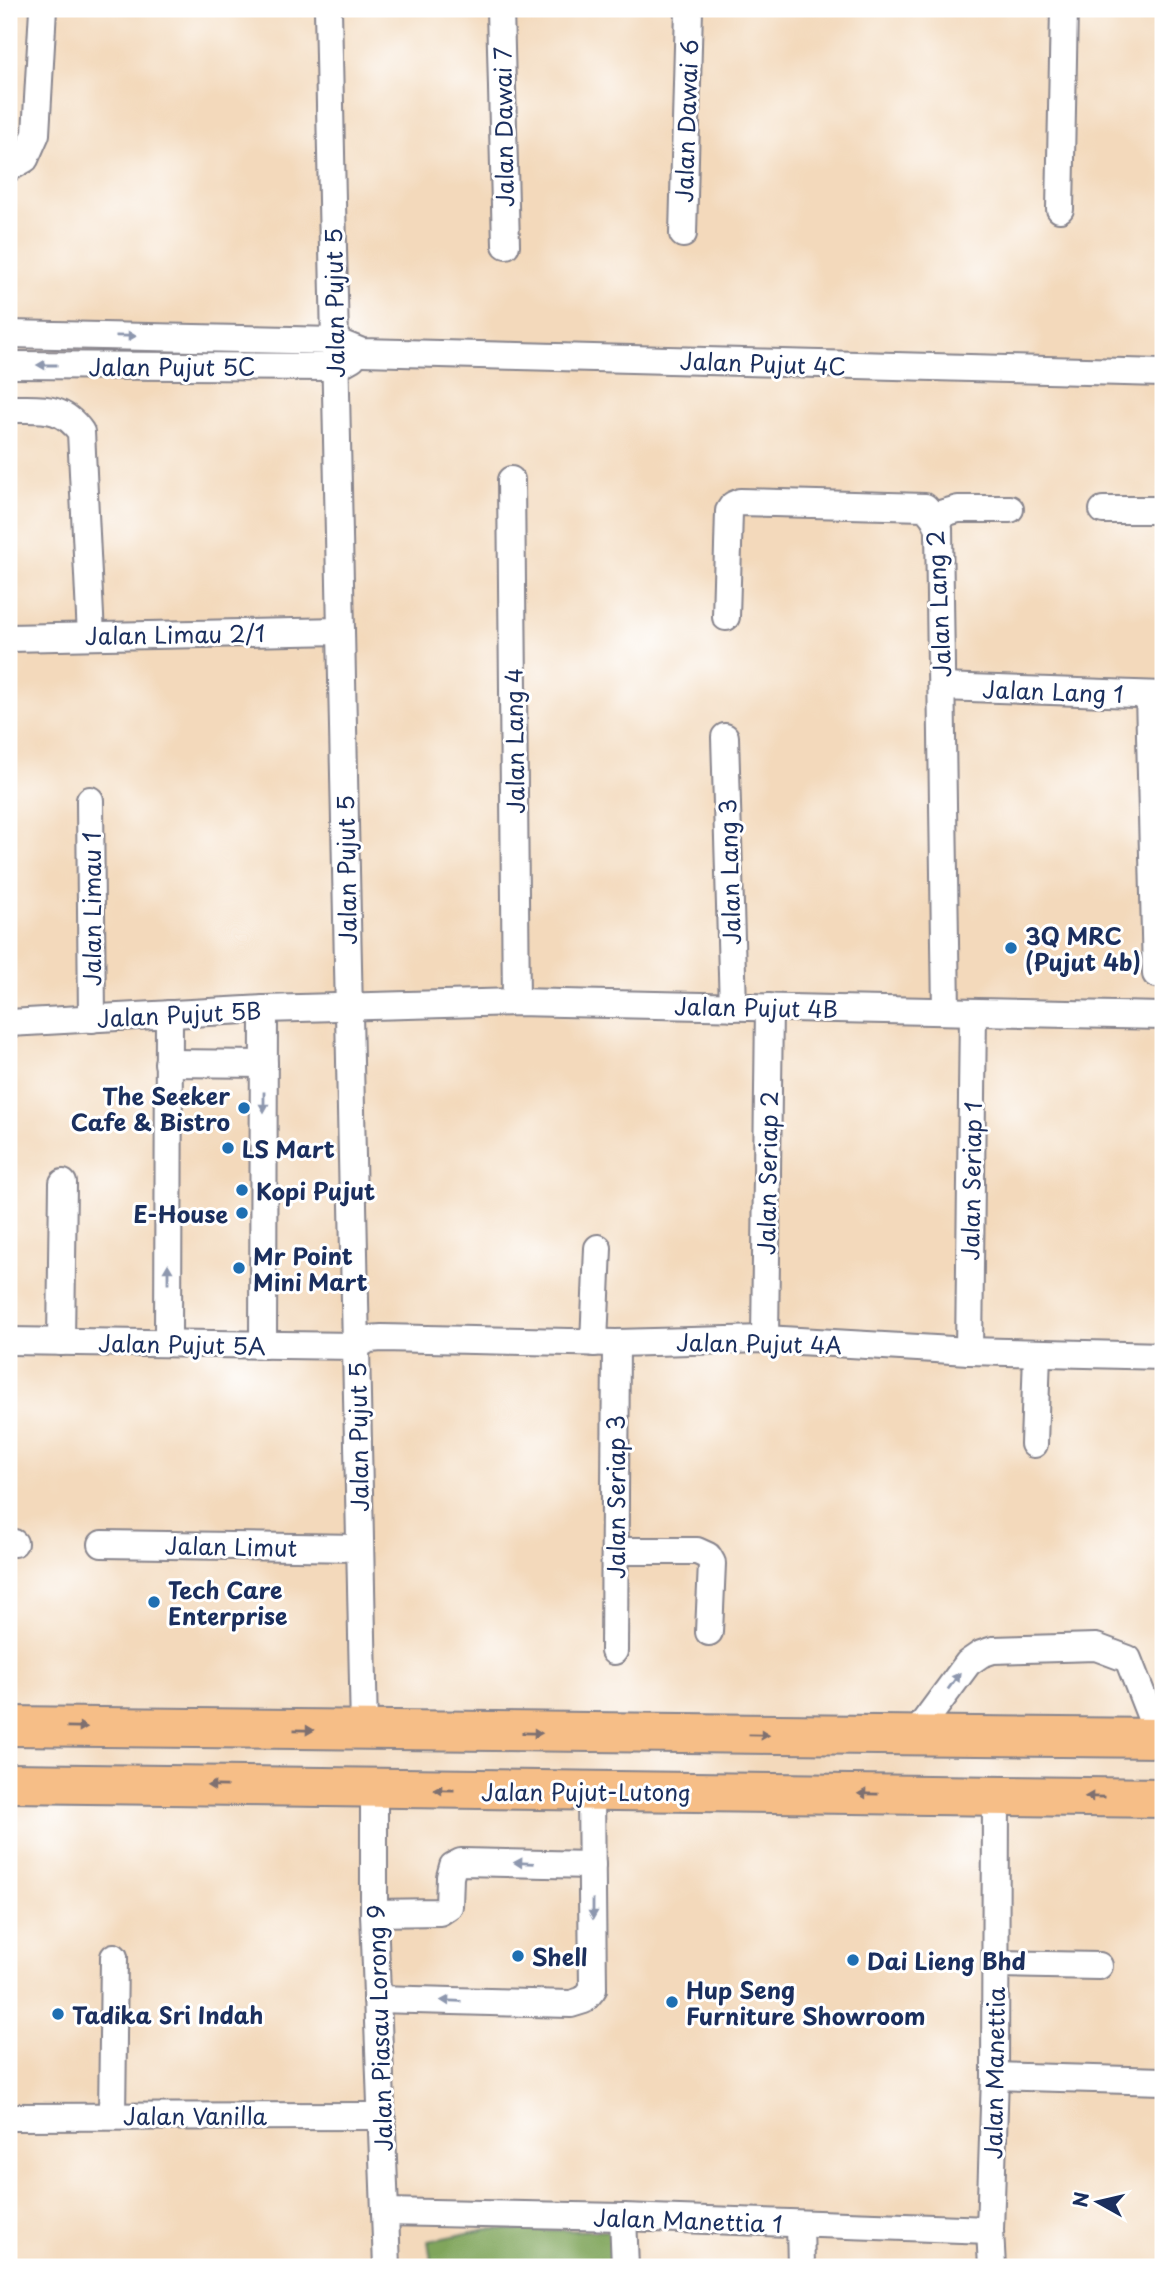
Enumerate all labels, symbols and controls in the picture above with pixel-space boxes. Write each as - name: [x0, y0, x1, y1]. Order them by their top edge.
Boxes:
- street label: Jalan Dawai 6: [666, 39, 706, 203]
- street label: Jalan Dawai 7: [484, 46, 522, 208]
- street label: Jalan Pujut 5: [315, 228, 353, 378]
- one-way arrow: [115, 330, 137, 342]
- street label: Jalan Pujut 4C: [679, 343, 847, 383]
- street label: Jalan Pujut 5C: [88, 349, 256, 384]
- one-way arrow: [36, 359, 58, 371]
- street label: Jalan Lang 2: [917, 530, 959, 678]
- street label: Jalan Limau 2/1: [85, 615, 265, 653]
- street label: Jalan Lang 4: [495, 668, 533, 814]
- street label: Jalan Lang 1: [982, 671, 1124, 711]
- street label: Jalan Pujut 5: [327, 795, 365, 945]
- street label: Jalan Lang 3: [709, 798, 749, 946]
- street label: Jalan Limau 1: [74, 832, 109, 986]
- place label: 3Q MRC (Pujut 4b): [1025, 918, 1141, 979]
- marker: 3Q MRC (Pujut 4b): [1003, 940, 1019, 956]
- street label: Jalan Pujut 4B: [674, 988, 838, 1026]
- street label: Jalan Pujut 5B: [96, 992, 262, 1036]
- place label: The Seeker Cafe & Bistro: [71, 1078, 230, 1139]
- one-way arrow: [258, 1091, 270, 1113]
- street label: Jalan Seriap 2: [748, 1091, 786, 1255]
- marker: The Seeker Cafe & Bistro: [236, 1100, 252, 1116]
- street label: Jalan Seriap 1: [952, 1101, 990, 1261]
- place label: LS Mart: [242, 1131, 335, 1166]
- marker: LS Mart: [220, 1140, 236, 1156]
- place label: Kopi Pujut: [256, 1173, 375, 1208]
- marker: Kopi Pujut: [234, 1182, 250, 1198]
- place label: E-House: [133, 1196, 228, 1231]
- marker: E-House: [234, 1205, 250, 1221]
- place label: Mr Point Mini Mart: [253, 1238, 368, 1299]
- marker: Mr Point Mini Mart: [231, 1260, 247, 1276]
- one-way arrow: [162, 1263, 174, 1285]
- street label: Jalan Pujut 4A: [676, 1324, 842, 1362]
- street label: Jalan Pujut 5A: [98, 1325, 266, 1363]
- street label: Jalan Pujut 5: [339, 1362, 377, 1512]
- street label: Jalan Seriap 3: [598, 1415, 633, 1579]
- street label: Jalan Limut: [164, 1527, 298, 1565]
- place label: Tech Care Enterprise: [168, 1572, 288, 1633]
- marker: Tech Care Enterprise: [146, 1594, 162, 1610]
- one-way arrow: [947, 1672, 961, 1690]
- one-way arrow: [66, 1721, 88, 1733]
- one-way arrow: [294, 1724, 316, 1736]
- one-way arrow: [521, 1727, 543, 1739]
- one-way arrow: [749, 1729, 771, 1741]
- street label: Jalan Pujut-Lutong: [481, 1774, 691, 1809]
- one-way arrow: [205, 1780, 227, 1792]
- one-way arrow: [433, 1784, 455, 1795]
- one-way arrow: [856, 1788, 878, 1799]
- one-way arrow: [1084, 1791, 1106, 1802]
- one-way arrow: [513, 1858, 535, 1869]
- one-way arrow: [587, 1898, 599, 1920]
- street label: Jalan Piasau Lorong 9: [357, 1904, 401, 2152]
- place label: Shell: [532, 1939, 587, 1974]
- place label: Dai Lieng Bhd: [867, 1943, 1026, 1978]
- marker: Shell: [510, 1948, 526, 1964]
- marker: Dai Lieng Bhd: [845, 1952, 861, 1968]
- place label: Hup Seng Furniture Showroom: [686, 1972, 925, 2033]
- street label: Jalan Manettia: [975, 1986, 1013, 2160]
- marker: Hup Seng Furniture Showroom: [664, 1994, 680, 2010]
- one-way arrow: [440, 1995, 462, 2006]
- place label: Tadika Sri Indah: [72, 1997, 264, 2032]
- marker: Tadika Sri Indah: [50, 2006, 66, 2022]
- street label: Jalan Vanilla: [123, 2098, 267, 2133]
- north arrow: [1064, 2168, 1134, 2238]
- text: N: [1065, 2190, 1095, 2209]
- street label: Jalan Manettia 1: [593, 2199, 783, 2241]

